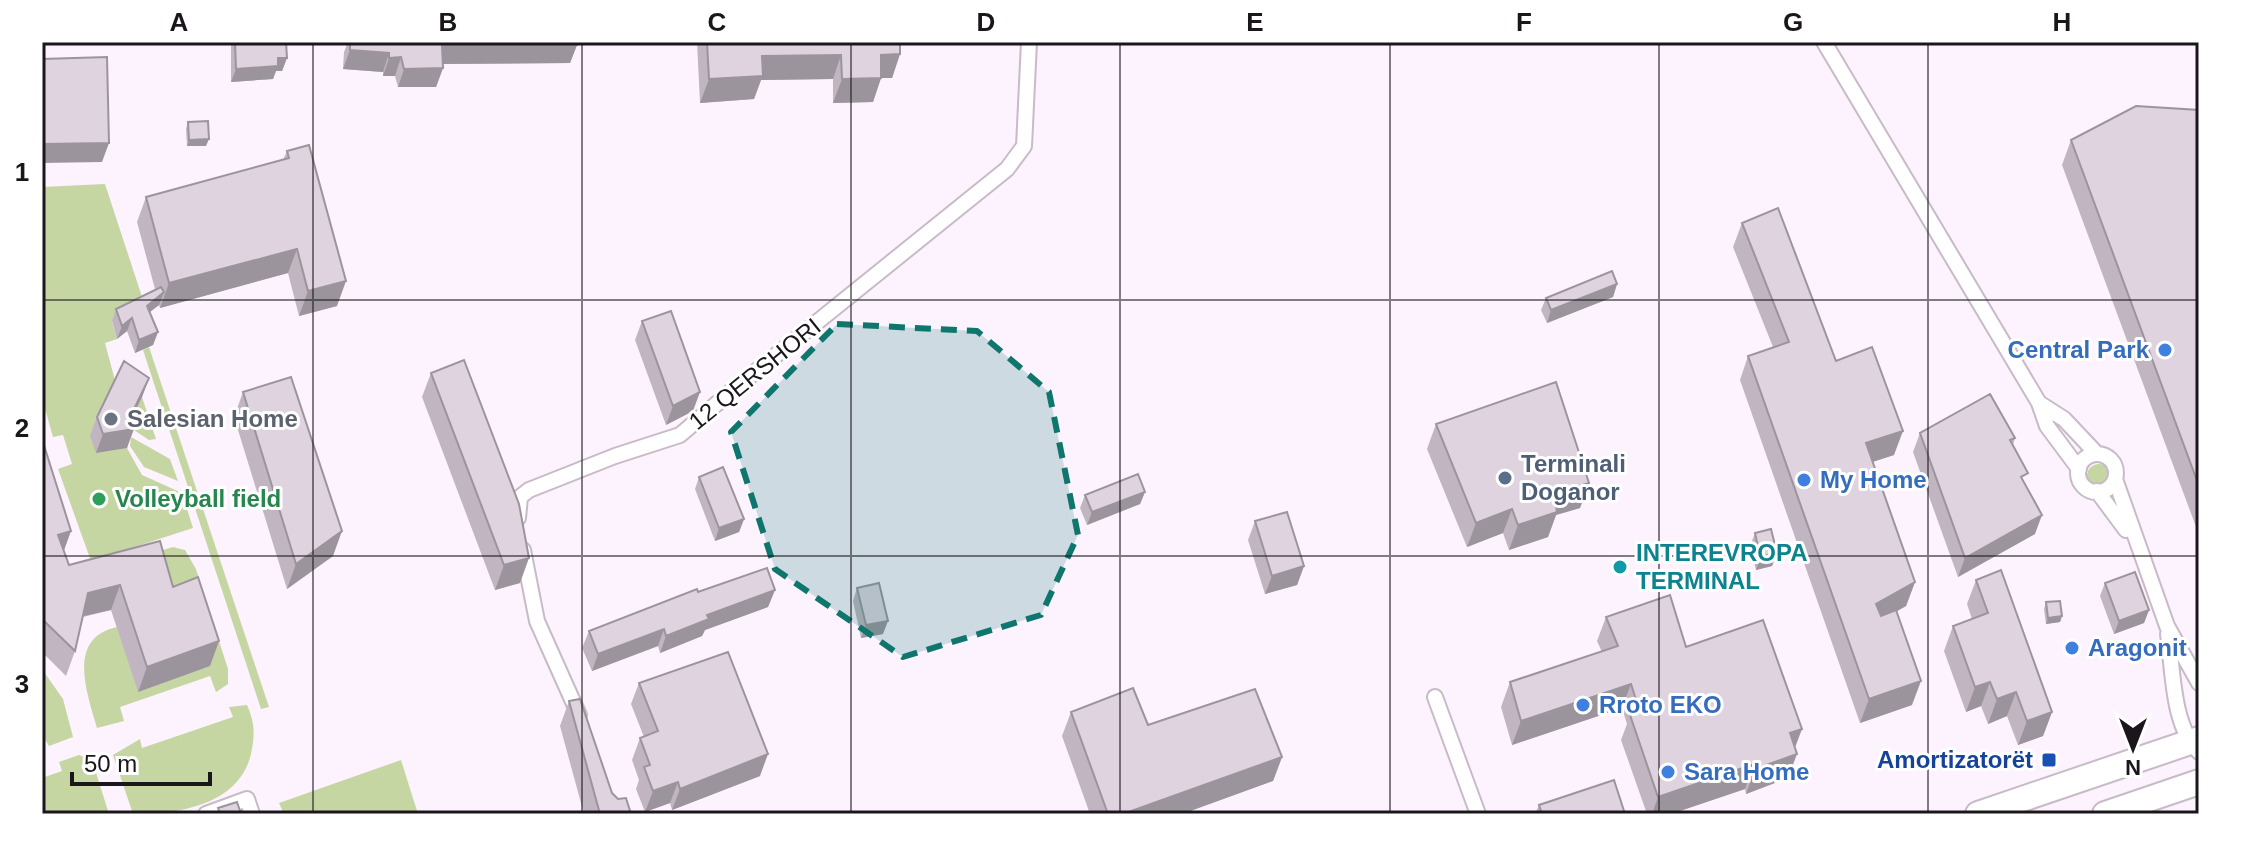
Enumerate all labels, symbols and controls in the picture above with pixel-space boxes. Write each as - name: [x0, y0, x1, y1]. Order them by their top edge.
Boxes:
- text: A: [170, 7, 189, 37]
- text: B: [439, 7, 457, 37]
- text: C: [708, 7, 727, 37]
- text: D: [977, 7, 995, 37]
- text: E: [1246, 7, 1264, 37]
- text: F: [1516, 7, 1532, 37]
- text: G: [1783, 7, 1803, 37]
- text: H: [2053, 7, 2071, 37]
- text: 1: [15, 157, 29, 187]
- street label: 12 QERSHORI: [683, 312, 826, 435]
- place label: Central Park: [2008, 336, 2150, 363]
- marker: Central Park: [2156, 341, 2174, 359]
- place label: Salesian Home: [127, 405, 298, 432]
- marker: Salesian Home: [102, 410, 120, 428]
- text: 2: [15, 413, 29, 443]
- place label: Terminali Doganor: [1521, 450, 1626, 505]
- place label: My Home: [1820, 466, 1927, 493]
- marker: Terminali Doganor: [1496, 469, 1514, 487]
- marker: My Home: [1795, 471, 1813, 489]
- place label: Volleyball field: [115, 485, 281, 512]
- marker: Volleyball field: [90, 490, 108, 508]
- place label: INTEREVROPA TERMINAL: [1636, 539, 1808, 594]
- marker: INTEREVROPA TERMINAL: [1611, 558, 1629, 576]
- place label: Aragonit: [2088, 634, 2187, 661]
- marker: Aragonit: [2063, 639, 2081, 657]
- text: 3: [15, 669, 29, 699]
- place label: Rroto EKO: [1599, 691, 1722, 718]
- marker: Rroto EKO: [1574, 696, 1592, 714]
- north arrow: [2093, 708, 2173, 788]
- scale bar: [72, 736, 210, 786]
- place label: Amortizatorët: [1877, 746, 2033, 773]
- text: 50 m: [84, 750, 137, 777]
- marker: Amortizatorët: [2040, 751, 2058, 769]
- text: N: [2125, 755, 2141, 780]
- place label: Sara Home: [1684, 758, 1809, 785]
- marker: Sara Home: [1659, 763, 1677, 781]

